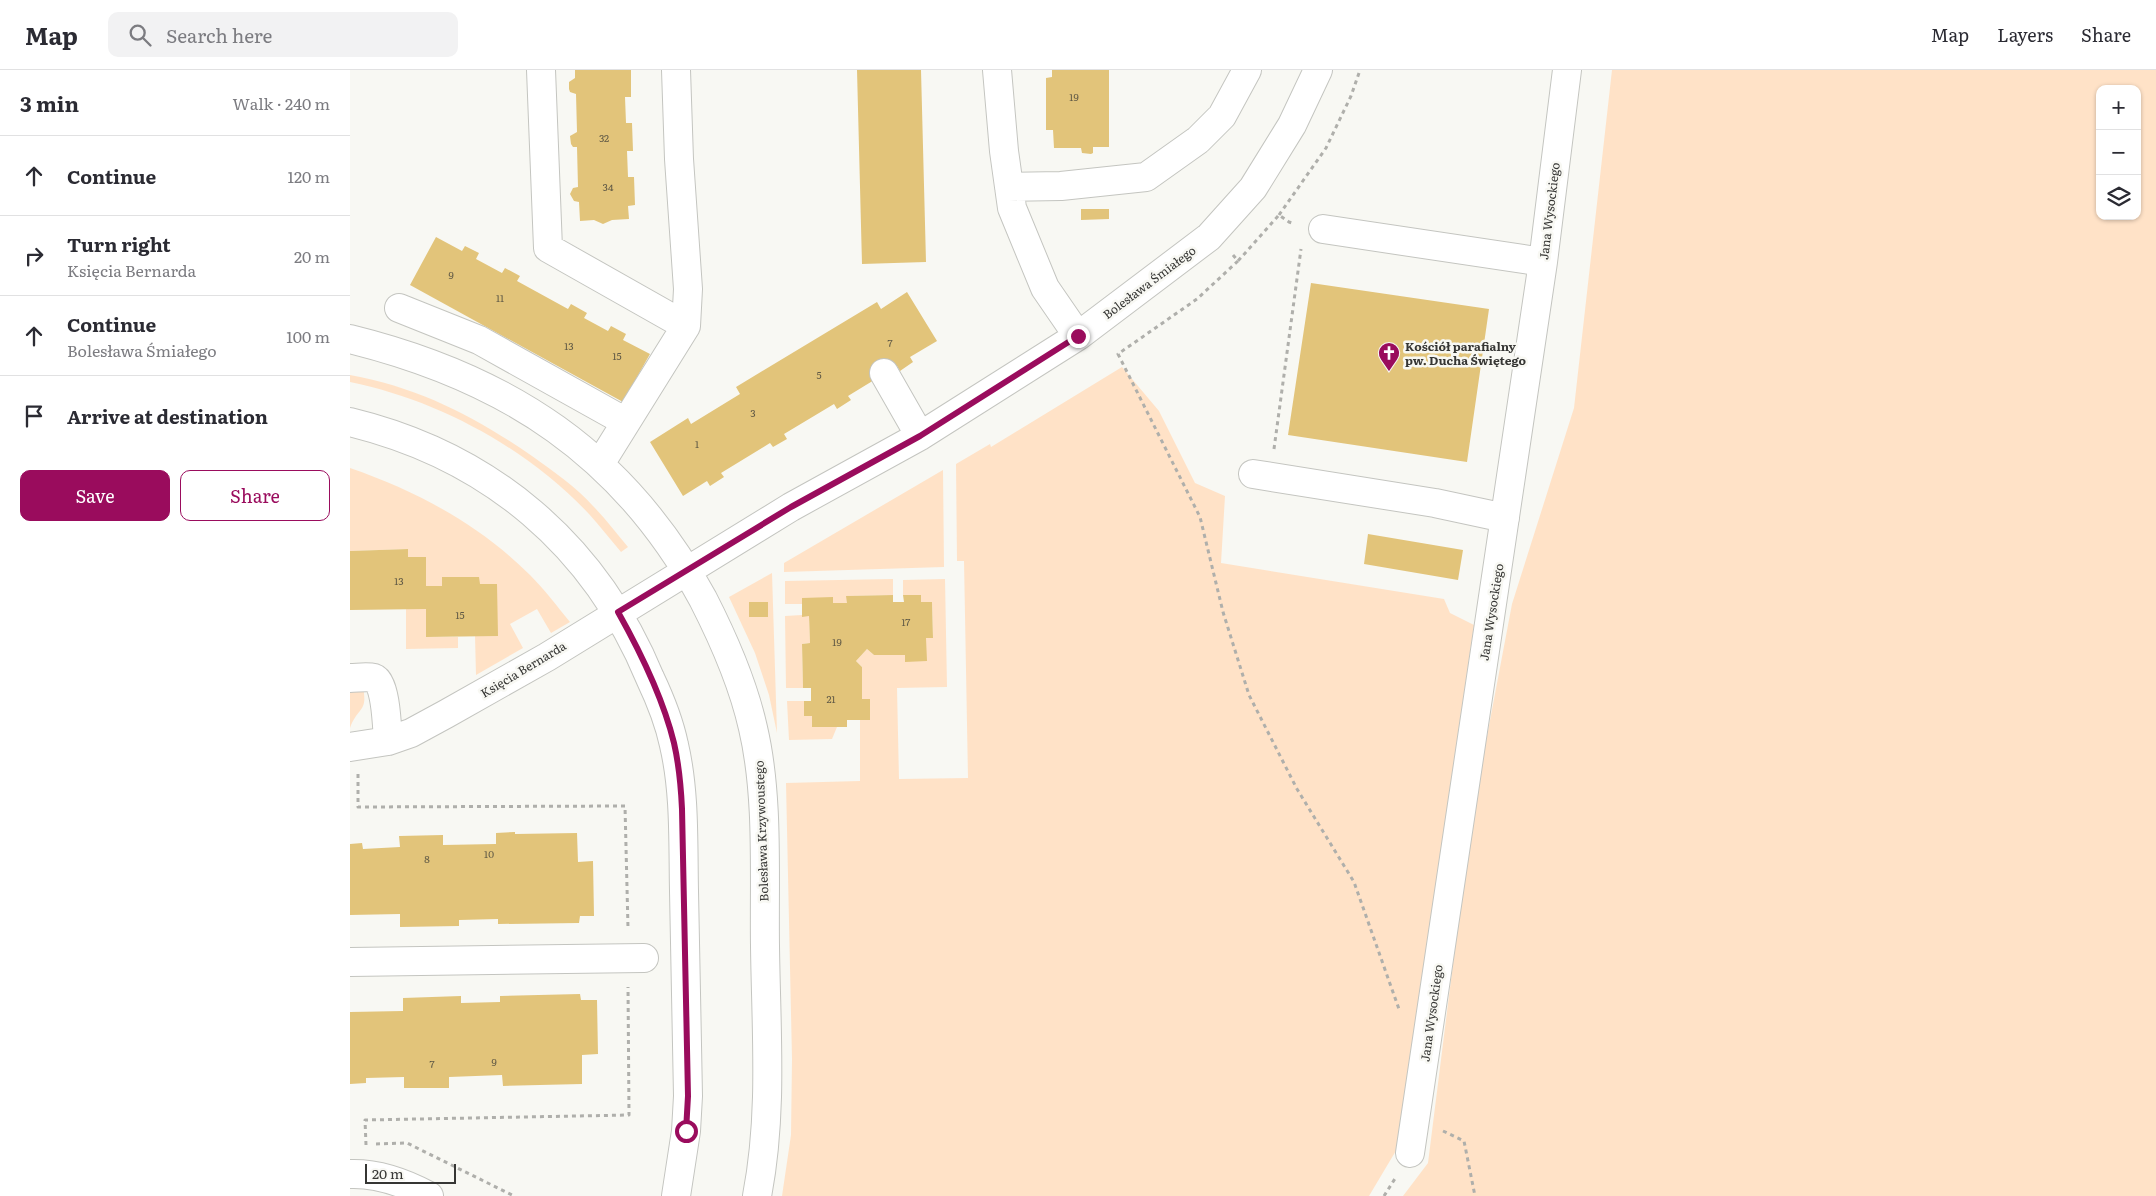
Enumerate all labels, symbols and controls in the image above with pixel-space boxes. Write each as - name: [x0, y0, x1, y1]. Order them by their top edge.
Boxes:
- search box: [108, 12, 458, 57]
- text: Map: [25, 17, 78, 52]
- icon: search: [126, 21, 154, 49]
- text: Search here: [166, 21, 272, 49]
- text: Map: [1931, 21, 1969, 48]
- text: Layers: [1997, 21, 2053, 48]
- text: Share: [2081, 21, 2131, 48]
- map controls: [2096, 85, 2141, 220]
- button: +: [2096, 85, 2141, 130]
- text: 3 min: [20, 87, 79, 118]
- house number: 19: [1069, 89, 1079, 104]
- text: Walk · 240 m: [232, 91, 330, 115]
- house number: 32: [599, 130, 609, 145]
- button: −: [2096, 130, 2141, 175]
- street label: Jana Wysockiego: [1534, 161, 1564, 261]
- icon: ahead: [20, 162, 48, 190]
- text: Continue: [67, 162, 156, 190]
- text: 120 m: [287, 164, 330, 188]
- button: layers: [2096, 175, 2141, 220]
- house number: 34: [603, 179, 614, 194]
- text: Turn right: [67, 230, 171, 258]
- street label: Bolesława Śmiałego: [1099, 241, 1199, 323]
- icon: right: [20, 242, 48, 270]
- text: 20 m: [294, 244, 330, 268]
- text: Księcia Bernarda: [67, 258, 196, 282]
- house number: 9: [448, 267, 454, 282]
- house number: 11: [496, 290, 504, 305]
- text: Continue: [67, 310, 156, 338]
- icon: ahead: [20, 322, 48, 350]
- text: 100 m: [286, 324, 330, 348]
- route end: [1067, 325, 1090, 348]
- house number: 7: [887, 335, 893, 350]
- place label: Kościół parafialny pw. Ducha Świętego: [1405, 337, 1526, 369]
- text: Bolesława Śmiałego: [67, 338, 217, 362]
- house number: 13: [564, 338, 574, 353]
- church icon: Kościół parafialny pw. Ducha Świętego: [1377, 341, 1401, 372]
- house number: 15: [612, 348, 622, 363]
- house number: 5: [816, 367, 822, 382]
- icon: arrive: [20, 402, 48, 430]
- text: Arrive at destination: [67, 402, 268, 430]
- house number: 3: [750, 405, 756, 420]
- house number: 1: [695, 436, 699, 451]
- button: Save: [20, 470, 170, 521]
- button: Share: [180, 470, 330, 521]
- street label: Jana Wysockiego: [1474, 562, 1508, 662]
- house number: 13: [394, 573, 404, 588]
- house number: 15: [455, 607, 465, 622]
- house number: 17: [902, 614, 910, 629]
- house number: 19: [832, 634, 842, 649]
- street label: Księcia Bernarda: [477, 636, 570, 702]
- house number: 21: [826, 691, 836, 706]
- street label: Bolesława Krzywoustego: [750, 760, 772, 902]
- house number: 10: [484, 846, 494, 861]
- house number: 8: [424, 851, 430, 866]
- street label: Jana Wysockiego: [1415, 963, 1447, 1063]
- house number: 9: [491, 1054, 497, 1069]
- house number: 7: [429, 1056, 435, 1071]
- route start: [675, 1120, 698, 1143]
- scale bar: [365, 1161, 456, 1184]
- text: 20 m: [372, 1163, 404, 1183]

